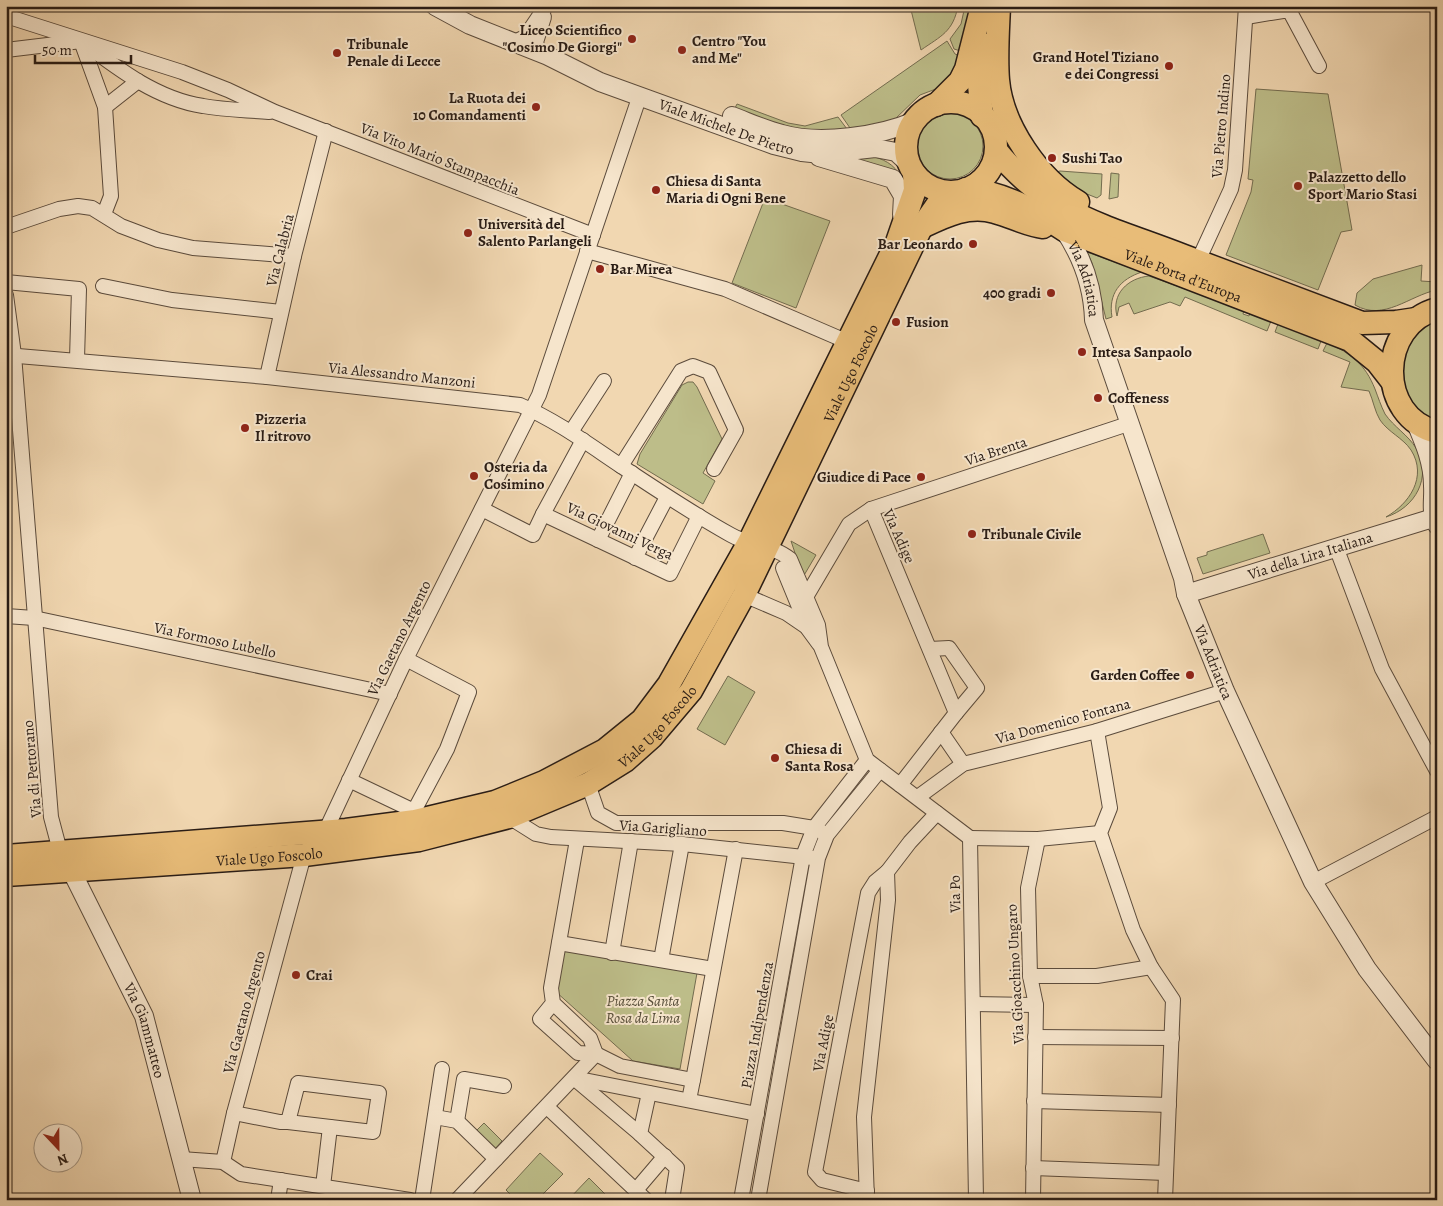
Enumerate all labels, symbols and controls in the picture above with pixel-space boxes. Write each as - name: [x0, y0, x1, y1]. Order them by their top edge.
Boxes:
- place label: Liceo Scientifico "Cosimo De Giorgi": [503, 20, 622, 57]
- place label: Centro "You and Me": [692, 31, 767, 68]
- scale bar: [35, 32, 131, 64]
- marker: Liceo Scientifico "Cosimo De Giorgi": [626, 33, 638, 45]
- place label: Tribunale Penale di Lecce: [347, 34, 441, 71]
- text: 50 m: [42, 40, 72, 60]
- marker: Centro "You and Me": [676, 44, 688, 56]
- marker: Tribunale Penale di Lecce: [331, 47, 343, 59]
- place label: Grand Hotel Tiziano e dei Congressi: [1033, 47, 1160, 84]
- marker: Grand Hotel Tiziano e dei Congressi: [1163, 60, 1175, 72]
- street label: Via Pietro Indino: [1206, 73, 1236, 180]
- place label: La Ruota dei 10 Comandamenti: [413, 88, 527, 125]
- street label: Viale Michele De Pietro: [655, 94, 796, 160]
- marker: La Ruota dei 10 Comandamenti: [530, 101, 542, 113]
- street label: Via Vito Mario Stampacchia: [357, 118, 523, 200]
- place label: Sushi Tao: [1062, 148, 1123, 168]
- marker: Sushi Tao: [1046, 152, 1058, 164]
- place label: Palazzetto dello Sport Mario Stasi: [1308, 167, 1418, 204]
- place label: Chiesa di Santa Maria di Ogni Bene: [666, 171, 786, 208]
- marker: Palazzetto dello Sport Mario Stasi: [1292, 180, 1304, 192]
- marker: Chiesa di Santa Maria di Ogni Bene: [650, 184, 662, 196]
- street label: Via Calabria: [261, 211, 299, 289]
- place label: Università del Salento Parlangeli: [478, 214, 592, 251]
- marker: Università del Salento Parlangeli: [462, 227, 474, 239]
- place label: Bar Leonardo: [877, 234, 963, 254]
- street label: Via Adriatica: [1063, 237, 1104, 318]
- marker: Bar Leonardo: [967, 238, 979, 250]
- street label: Viale Porta d'Europa: [1121, 244, 1245, 307]
- place label: Bar Mirea: [610, 259, 673, 279]
- marker: Bar Mirea: [594, 263, 606, 275]
- place label: 400 gradi: [983, 283, 1042, 303]
- marker: 400 gradi: [1045, 287, 1057, 299]
- place label: Fusion: [906, 312, 949, 332]
- marker: Fusion: [890, 316, 902, 328]
- street label: Viale Ugo Foscolo: [818, 321, 883, 427]
- place label: Intesa Sanpaolo: [1092, 342, 1192, 362]
- marker: Intesa Sanpaolo: [1076, 346, 1088, 358]
- street label: Via Alessandro Manzoni: [327, 357, 476, 393]
- place label: Coffeness: [1108, 388, 1169, 408]
- marker: Coffeness: [1092, 392, 1104, 404]
- place label: Pizzeria Il ritrovo: [255, 409, 311, 446]
- marker: Pizzeria Il ritrovo: [239, 422, 251, 434]
- street label: Via Brenta: [962, 432, 1030, 471]
- place label: Osteria da Cosimino: [484, 457, 549, 494]
- place label: Giudice di Pace: [817, 467, 911, 487]
- marker: Osteria da Cosimino: [468, 470, 480, 482]
- marker: Giudice di Pace: [915, 471, 927, 483]
- street label: Via Giovanni Verga: [562, 497, 677, 565]
- street label: Via Adige: [878, 505, 920, 567]
- place label: Tribunale Civile: [982, 524, 1082, 544]
- street label: Via della Lira Italiana: [1244, 527, 1375, 585]
- marker: Tribunale Civile: [966, 528, 978, 540]
- street label: Via Gaetano Argento: [362, 577, 436, 700]
- street label: Via Formoso Lubello: [151, 617, 278, 663]
- street label: Via Adriatica: [1189, 621, 1238, 703]
- place label: Garden Coffee: [1091, 665, 1180, 685]
- marker: Garden Coffee: [1184, 669, 1196, 681]
- street label: Viale Ugo Foscolo: [614, 682, 702, 773]
- street label: Via Domenico Fontana: [992, 693, 1133, 749]
- street label: Via di Pettorano: [18, 719, 46, 820]
- place label: Chiesa di Santa Rosa: [785, 739, 854, 776]
- marker: Chiesa di Santa Rosa: [769, 752, 781, 764]
- street label: Via Garigliano: [618, 815, 707, 841]
- street label: Viale Ugo Foscolo: [215, 843, 324, 871]
- street label: Via Po: [945, 875, 965, 914]
- street label: Via Gioacchino Ungaro: [1001, 904, 1029, 1045]
- street label: Via Gaetano Argento: [218, 949, 270, 1076]
- street label: Piazza Indipendenza: [736, 960, 778, 1090]
- place label: Crai: [306, 965, 333, 985]
- marker: Crai: [290, 969, 302, 981]
- street label: Via Giammatteo: [118, 978, 170, 1080]
- park label: Piazza Santa Rosa da Lima: [606, 991, 680, 1028]
- street label: Via Adige: [807, 1012, 838, 1074]
- north arrow: [32, 1124, 82, 1174]
- text: N: [54, 1149, 71, 1170]

